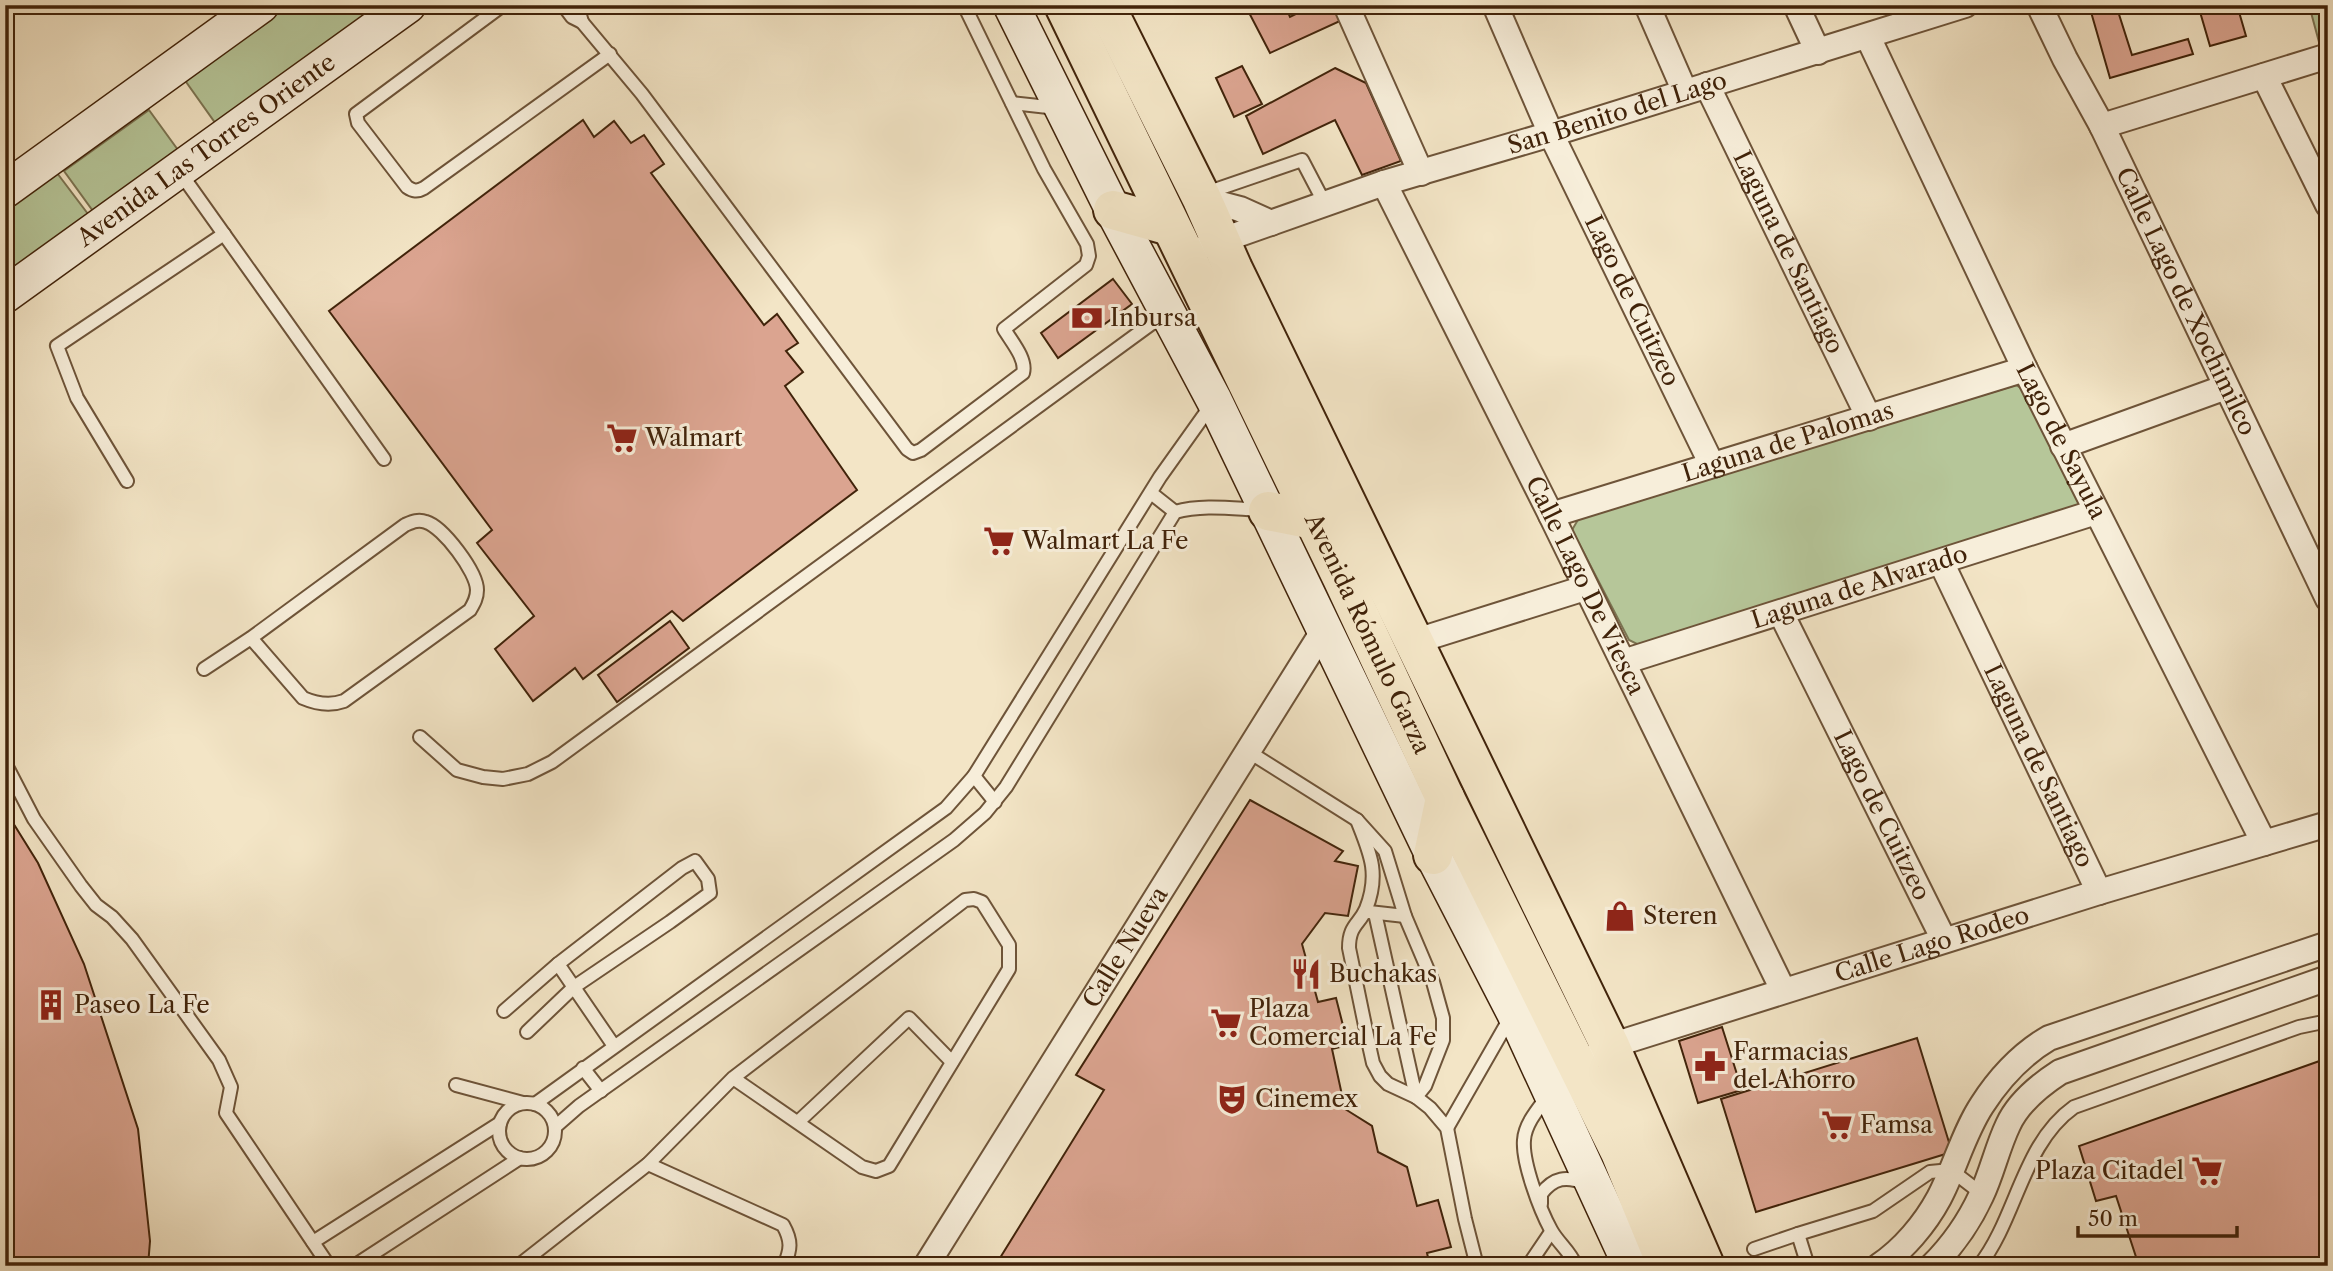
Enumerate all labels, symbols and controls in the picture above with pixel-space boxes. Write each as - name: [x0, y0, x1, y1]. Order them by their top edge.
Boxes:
- street label: Avenida Las Torres Oriente: [71, 47, 341, 253]
- street label: San Benito del Lago: [1504, 65, 1730, 160]
- street label: Laguna de Santiago: [1727, 146, 1850, 358]
- street label: Calle Lago de Xochimilco: [2110, 163, 2263, 440]
- street label: Lago de Cuitzeo: [1579, 210, 1686, 391]
- bank icon: Inbursa: [1070, 301, 1104, 335]
- place label: Inbursa: [1110, 303, 1197, 332]
- street label: Lago de Sayula: [2010, 358, 2113, 524]
- street label: Laguna de Palomas: [1679, 395, 1897, 488]
- supermarket icon: Walmart: [605, 421, 639, 455]
- place label: Walmart: [644, 423, 743, 452]
- street label: Calle Lago De Viesca: [1520, 471, 1652, 700]
- street label: Avenida Rómulo Garza: [1298, 507, 1437, 758]
- supermarket icon: Walmart La Fe: [982, 524, 1016, 558]
- place label: Walmart La Fe: [1021, 526, 1188, 555]
- street label: Laguna de Alvarado: [1748, 539, 1971, 634]
- street label: Laguna de Santiago: [1978, 659, 2100, 872]
- street label: Lago de Cuitzeo: [1828, 725, 1937, 905]
- street label: Calle Nueva: [1076, 881, 1174, 1013]
- shop icon: Steren: [1603, 899, 1637, 933]
- street label: Calle Lago Rodeo: [1831, 900, 2033, 988]
- place label: Steren: [1643, 901, 1718, 930]
- restaurant icon: Buchakas: [1289, 957, 1323, 991]
- place label: Buchakas: [1329, 959, 1437, 988]
- building icon: Paseo La Fe: [34, 988, 68, 1022]
- place label: Paseo La Fe: [74, 990, 210, 1019]
- place label: Plaza Comercial La Fe: [1249, 994, 1436, 1051]
- supermarket icon: Plaza Comercial La Fe: [1209, 1006, 1243, 1040]
- place label: Farmacias del Ahorro: [1733, 1037, 1856, 1094]
- pharmacy icon: Farmacias del Ahorro: [1693, 1049, 1727, 1083]
- theatre icon: Cinemex: [1215, 1082, 1249, 1116]
- place label: Cinemex: [1255, 1084, 1358, 1113]
- supermarket icon: Famsa: [1820, 1108, 1854, 1142]
- place label: Famsa: [1860, 1110, 1933, 1139]
- supermarket icon: Plaza Citadel: [2190, 1154, 2224, 1188]
- place label: Plaza Citadel: [2035, 1156, 2184, 1185]
- scale bar: [2078, 1194, 2237, 1238]
- text: 50 m: [2088, 1206, 2138, 1231]

